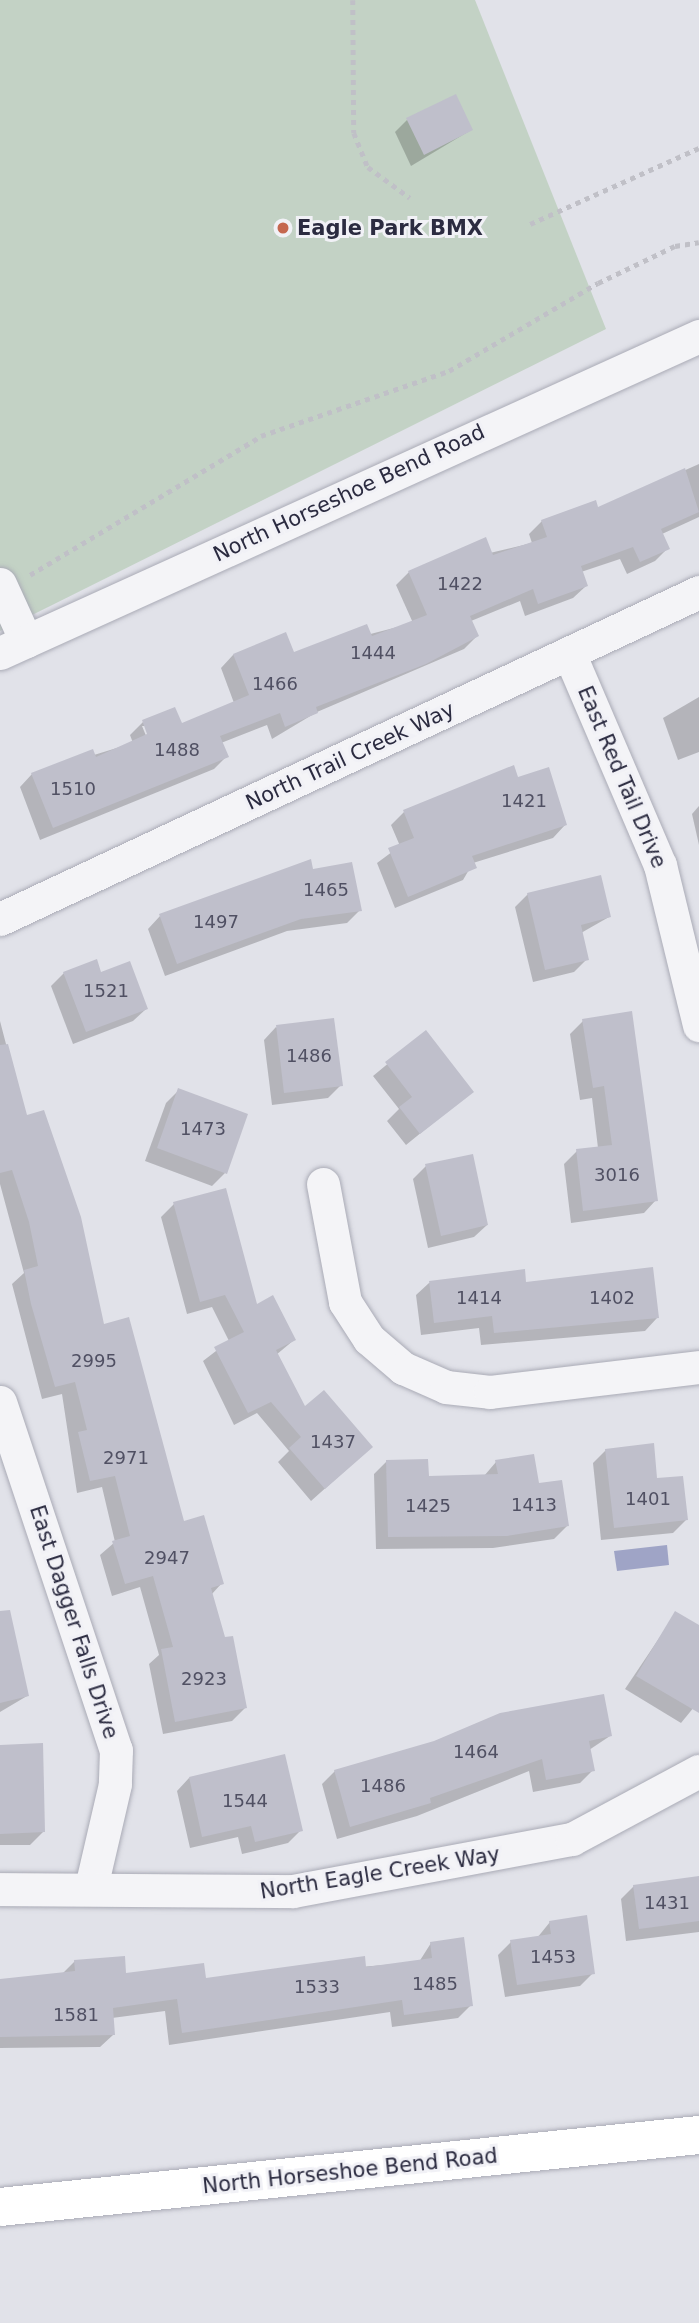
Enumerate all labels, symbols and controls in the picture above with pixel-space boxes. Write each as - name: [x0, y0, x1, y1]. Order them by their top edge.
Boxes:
- place label: Eagle Park BMX: [297, 215, 483, 241]
- marker: Eagle Park BMX: [275, 220, 291, 236]
- street label: North Horseshoe Bend Road: [209, 419, 489, 567]
- house number: 1422: [437, 573, 483, 595]
- house number: 1444: [350, 642, 396, 664]
- house number: 1466: [252, 673, 298, 695]
- street label: East Red Tail Drive: [572, 682, 672, 872]
- street label: North Trail Creek Way: [242, 697, 458, 815]
- house number: 1488: [154, 739, 200, 761]
- house number: 1510: [50, 778, 96, 800]
- house number: 1421: [501, 790, 547, 812]
- house number: 1465: [303, 879, 349, 901]
- house number: 1497: [193, 911, 239, 933]
- house number: 1521: [83, 980, 129, 1002]
- house number: 1486: [286, 1045, 332, 1067]
- house number: 1473: [180, 1118, 226, 1140]
- house number: 3016: [594, 1164, 640, 1186]
- house number: 1414: [456, 1287, 502, 1309]
- house number: 1402: [589, 1287, 635, 1309]
- house number: 2995: [71, 1350, 117, 1372]
- house number: 1437: [310, 1431, 356, 1453]
- house number: 2971: [103, 1447, 149, 1469]
- house number: 1401: [625, 1488, 671, 1510]
- house number: 1413: [511, 1494, 557, 1516]
- house number: 1425: [405, 1495, 451, 1517]
- street label: East Dagger Falls Drive: [24, 1502, 124, 1742]
- house number: 2947: [144, 1547, 190, 1569]
- house number: 2923: [181, 1668, 227, 1690]
- house number: 1464: [453, 1741, 499, 1763]
- house number: 1486: [360, 1775, 406, 1797]
- house number: 1544: [222, 1790, 268, 1812]
- street label: North Eagle Creek Way: [258, 1842, 502, 1904]
- house number: 1431: [644, 1892, 690, 1914]
- house number: 1453: [530, 1946, 576, 1968]
- house number: 1485: [412, 1973, 458, 1995]
- house number: 1533: [294, 1976, 340, 1998]
- house number: 1581: [53, 2004, 99, 2026]
- street label: North Horseshoe Bend Road: [201, 2143, 499, 2199]

